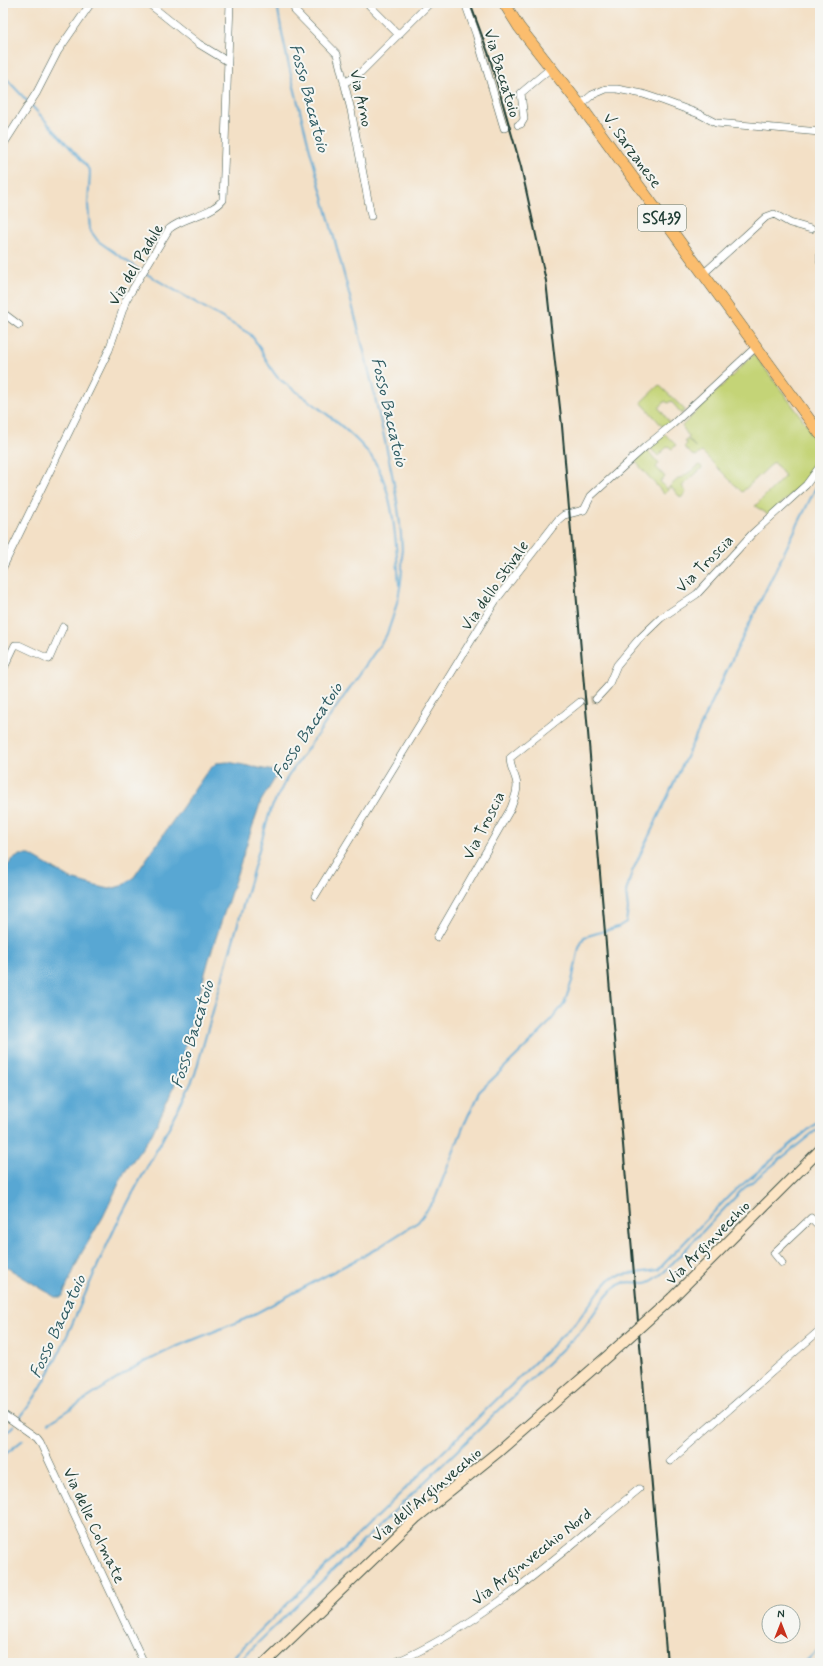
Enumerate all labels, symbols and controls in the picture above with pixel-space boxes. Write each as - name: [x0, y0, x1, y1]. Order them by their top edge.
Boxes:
- street label: Via Baccatoio: [478, 27, 525, 120]
- water label: Fosso Baccatoio: [284, 42, 334, 156]
- street label: Via Arno: [344, 68, 377, 129]
- street label: V. Sarzanese: [597, 109, 666, 193]
- road number: SS439: [638, 205, 686, 231]
- street label: Via del Padule: [104, 219, 169, 310]
- water label: Fosso Baccatoio: [366, 355, 412, 470]
- street label: Via Troscia: [671, 530, 739, 598]
- street label: Via dello Stivale: [456, 537, 534, 635]
- water label: Fosso Baccatoio: [268, 678, 348, 783]
- street label: Via Troscia: [458, 788, 511, 863]
- water label: Fosso Baccatoio: [166, 977, 220, 1091]
- street label: Via Arginvecchio: [661, 1196, 756, 1291]
- water label: Fosso Baccatoio: [24, 1271, 92, 1382]
- street label: Via dell'Arginvecchio: [368, 1443, 487, 1548]
- street label: Via delle Colmate: [58, 1464, 130, 1587]
- street label: Via Arginvecchio Nord: [467, 1504, 597, 1612]
- north arrow: [761, 1604, 801, 1644]
- text: N: [777, 1608, 785, 1622]

